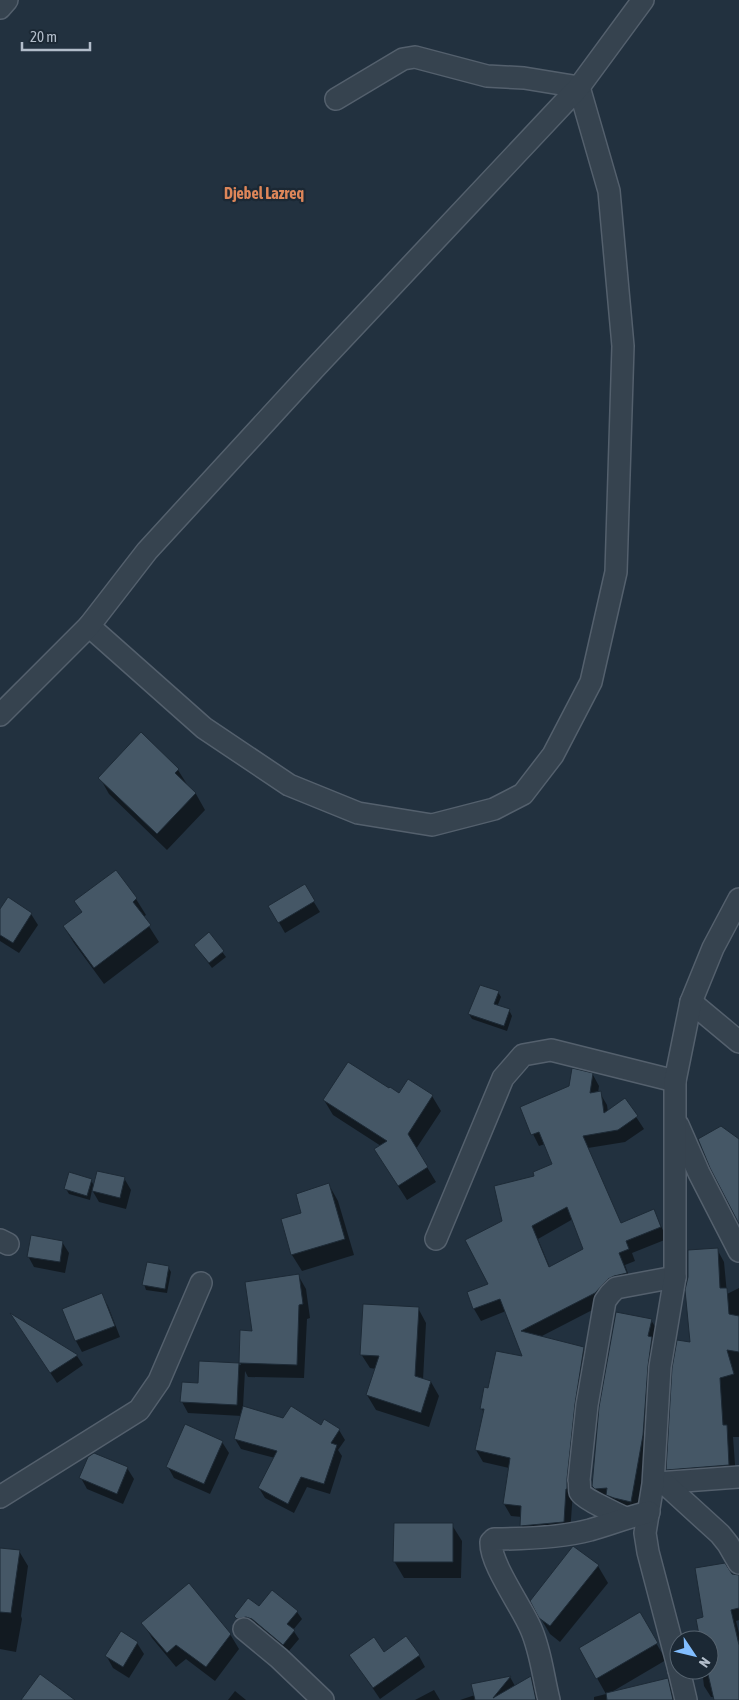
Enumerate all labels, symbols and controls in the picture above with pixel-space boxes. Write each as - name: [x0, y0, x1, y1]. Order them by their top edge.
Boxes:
- scale bar: [22, 20, 90, 52]
- text: 20 m: [30, 28, 57, 45]
- district label: Djebel Lazreq: [224, 184, 304, 202]
- north arrow: [669, 1630, 719, 1680]
- text: N: [696, 1654, 714, 1670]

